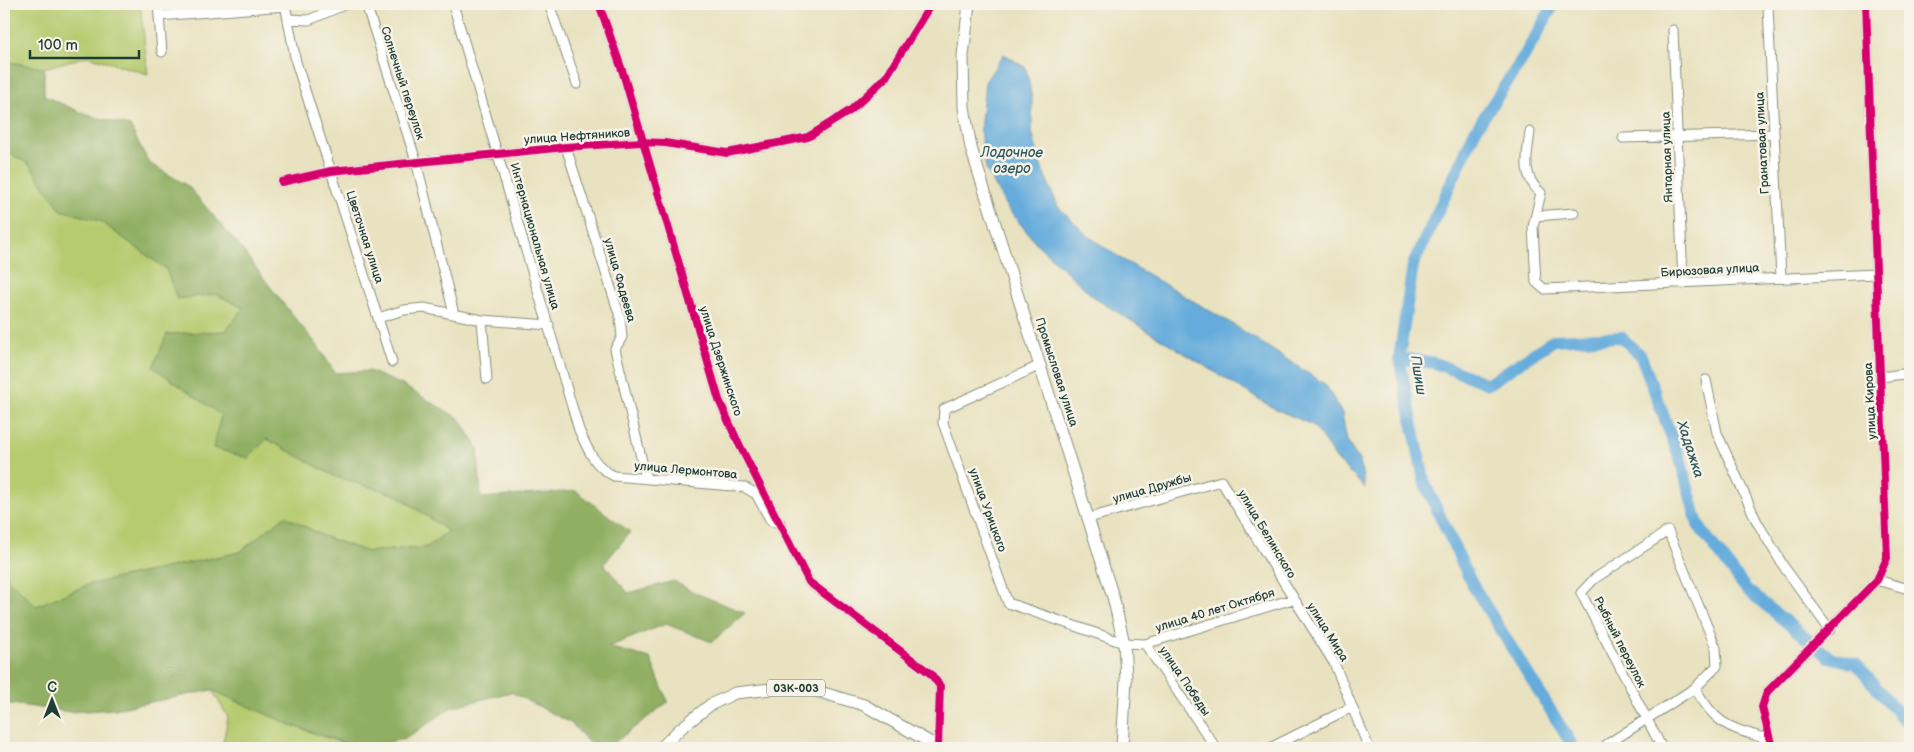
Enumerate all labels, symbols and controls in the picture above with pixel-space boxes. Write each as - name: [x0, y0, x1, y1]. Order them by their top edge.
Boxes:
- street label: Солнечный переулок: [377, 25, 428, 142]
- scale bar: [30, 28, 139, 60]
- text: 100 m: [38, 36, 78, 55]
- street label: Гранатовая улица: [1752, 91, 1773, 195]
- street label: Янтарная улица: [1658, 111, 1677, 203]
- street label: улица Нефтяников: [523, 125, 631, 148]
- water label: Лодочное озеро: [980, 144, 1043, 177]
- street label: Интернациональная улица: [506, 161, 563, 311]
- street label: Цветочная улица: [342, 189, 387, 286]
- street label: улица Фадеева: [600, 236, 639, 324]
- street label: Бирюзовая улица: [1660, 260, 1760, 281]
- street label: улица Дзержинского: [696, 304, 745, 418]
- street label: Промысловая улица: [1032, 316, 1081, 429]
- water label: Пшиш: [1407, 354, 1430, 396]
- street label: улица Кирова: [1861, 362, 1880, 440]
- water label: Хадажка: [1673, 417, 1708, 480]
- street label: улица Лермонтова: [634, 459, 738, 482]
- street label: улица Урицкого: [965, 466, 1010, 554]
- street label: улица Дружбы: [1111, 470, 1193, 507]
- street label: улица Белинского: [1234, 487, 1299, 581]
- street label: улица 40 лет Октября: [1154, 585, 1277, 636]
- street label: Рыбный переулок: [1590, 594, 1649, 691]
- street label: улица Мира: [1303, 600, 1352, 665]
- street label: улица Победы: [1156, 644, 1213, 719]
- north arrow: [28, 674, 78, 724]
- text: С: [47, 679, 57, 696]
- road number: 03К-003: [767, 680, 825, 696]

